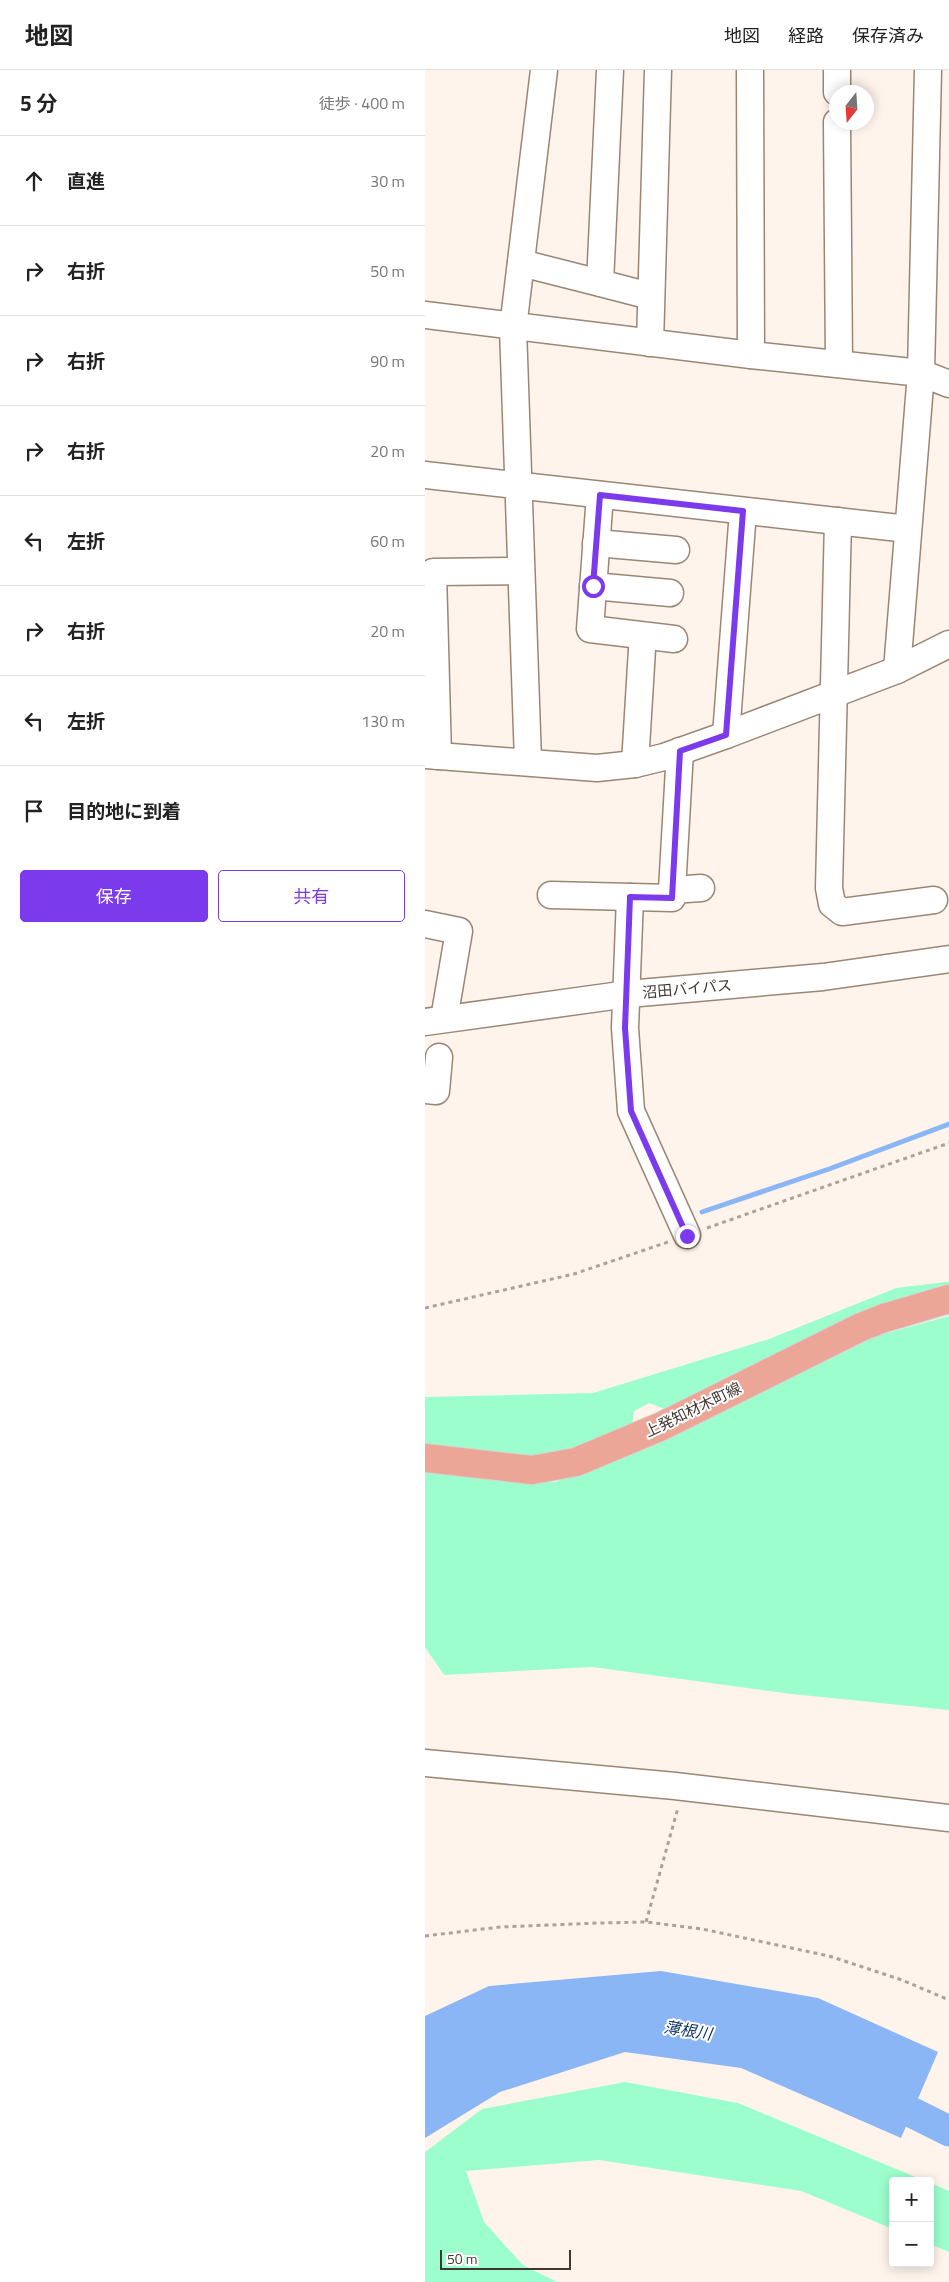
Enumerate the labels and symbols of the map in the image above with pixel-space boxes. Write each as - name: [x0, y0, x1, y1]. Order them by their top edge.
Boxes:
- north arrow: [829, 85, 874, 130]
- route start: [582, 575, 605, 598]
- street label: 沼田バイパス: [641, 973, 733, 1004]
- route end: [676, 1225, 699, 1248]
- street label: 上発知材木町線: [641, 1376, 745, 1443]
- water label: 薄根川: [662, 2014, 716, 2046]
- scale bar: [440, 2247, 571, 2270]

